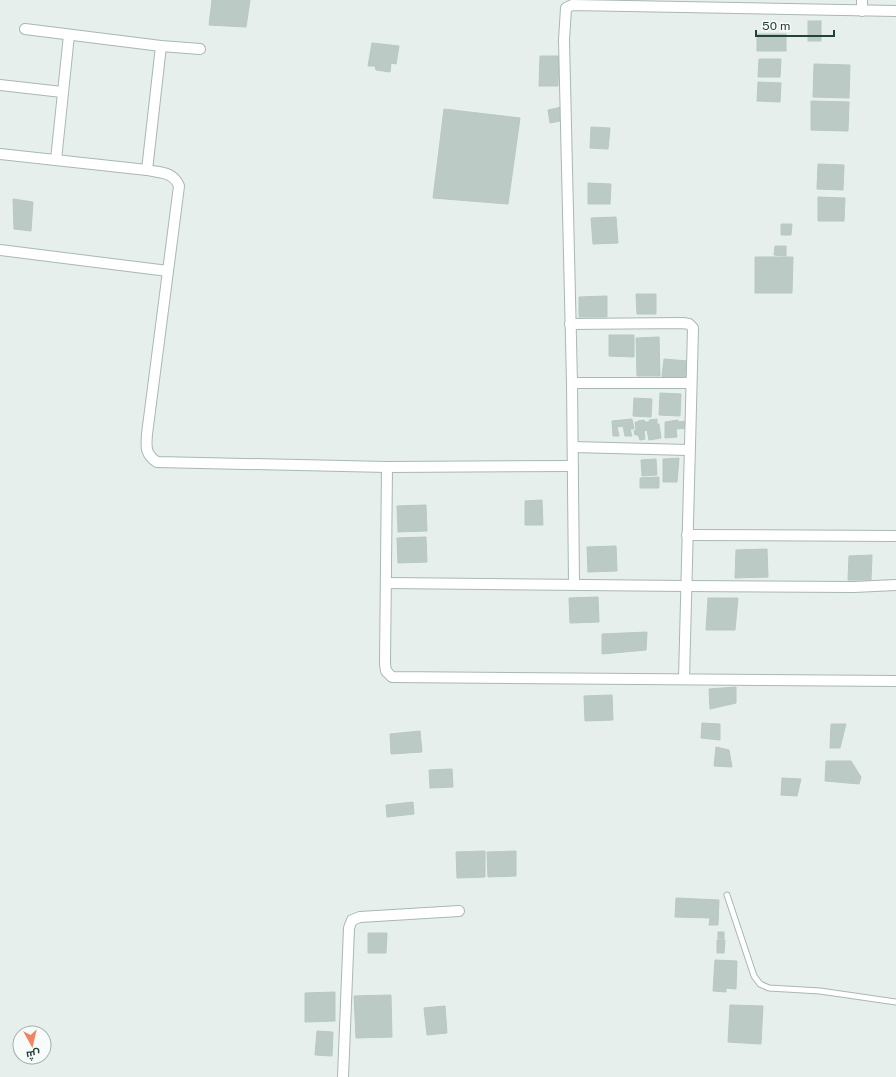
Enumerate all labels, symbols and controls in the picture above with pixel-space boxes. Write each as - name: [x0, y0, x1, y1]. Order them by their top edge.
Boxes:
- scale bar: [756, 12, 834, 38]
- text: 50 m: [762, 19, 790, 33]
- north arrow: [12, 1025, 52, 1065]
- text: ش: [25, 1047, 41, 1062]

